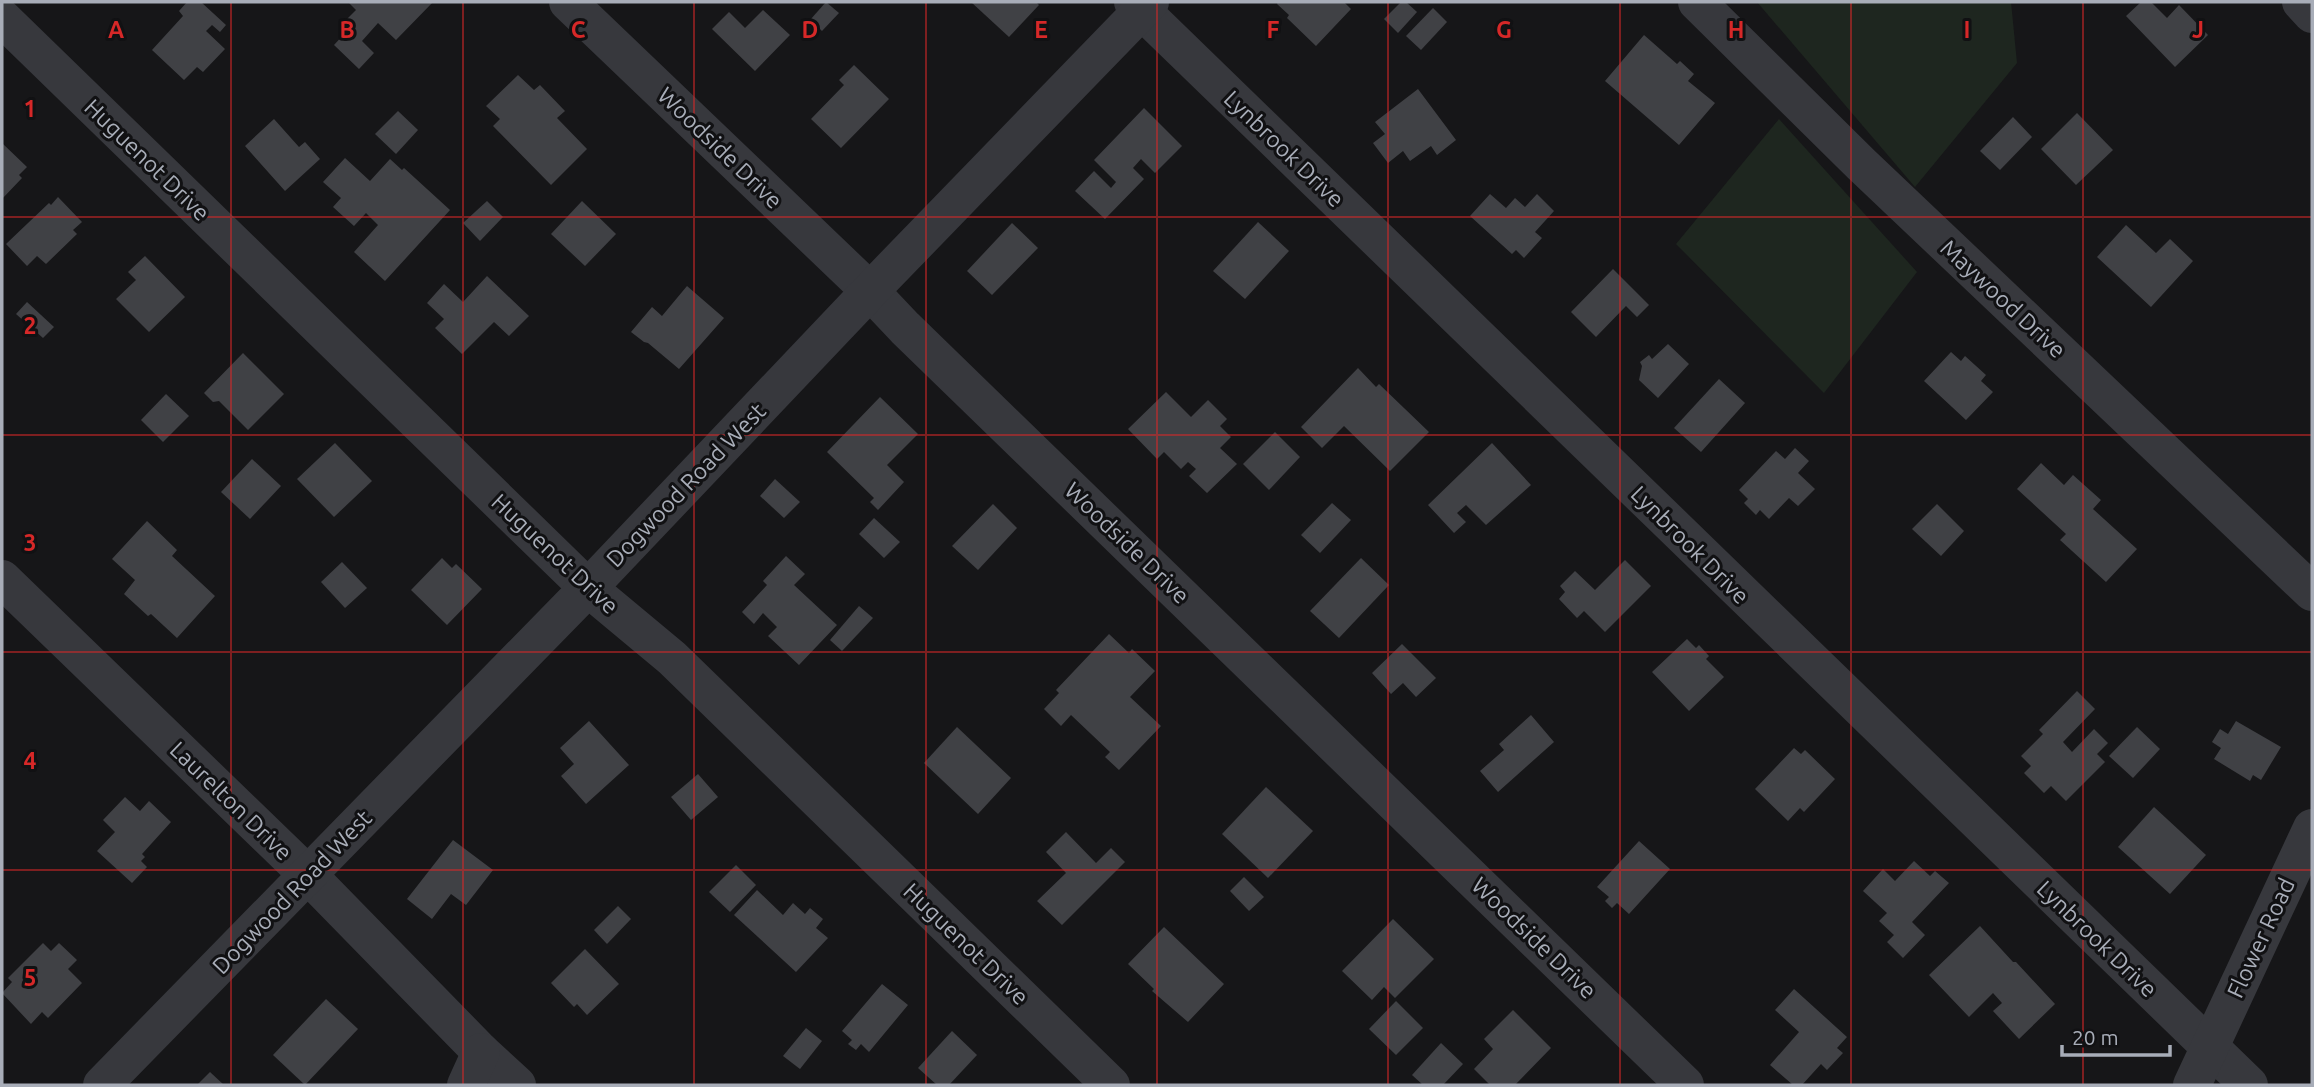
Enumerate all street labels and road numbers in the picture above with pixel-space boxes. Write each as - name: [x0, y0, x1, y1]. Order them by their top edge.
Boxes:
- street label: Woodside Drive: [653, 82, 788, 213]
- street label: Lynbrook Drive: [1220, 85, 1349, 212]
- street label: Huguenot Drive: [80, 94, 215, 225]
- street label: Maywood Drive: [1936, 235, 2071, 363]
- street label: Dogwood Road West: [601, 398, 770, 571]
- street label: Woodside Drive: [1060, 477, 1195, 608]
- street label: Lynbrook Drive: [1626, 481, 1754, 609]
- street label: Huguenot Drive: [487, 489, 624, 619]
- street label: Laurelton Drive: [165, 736, 297, 865]
- street label: Dogwood Road West: [207, 805, 376, 978]
- street label: Woodside Drive: [1467, 872, 1602, 1003]
- street label: Flower Road: [2222, 874, 2299, 1002]
- street label: Lynbrook Drive: [2033, 875, 2162, 1002]
- street label: Huguenot Drive: [899, 878, 1034, 1009]

